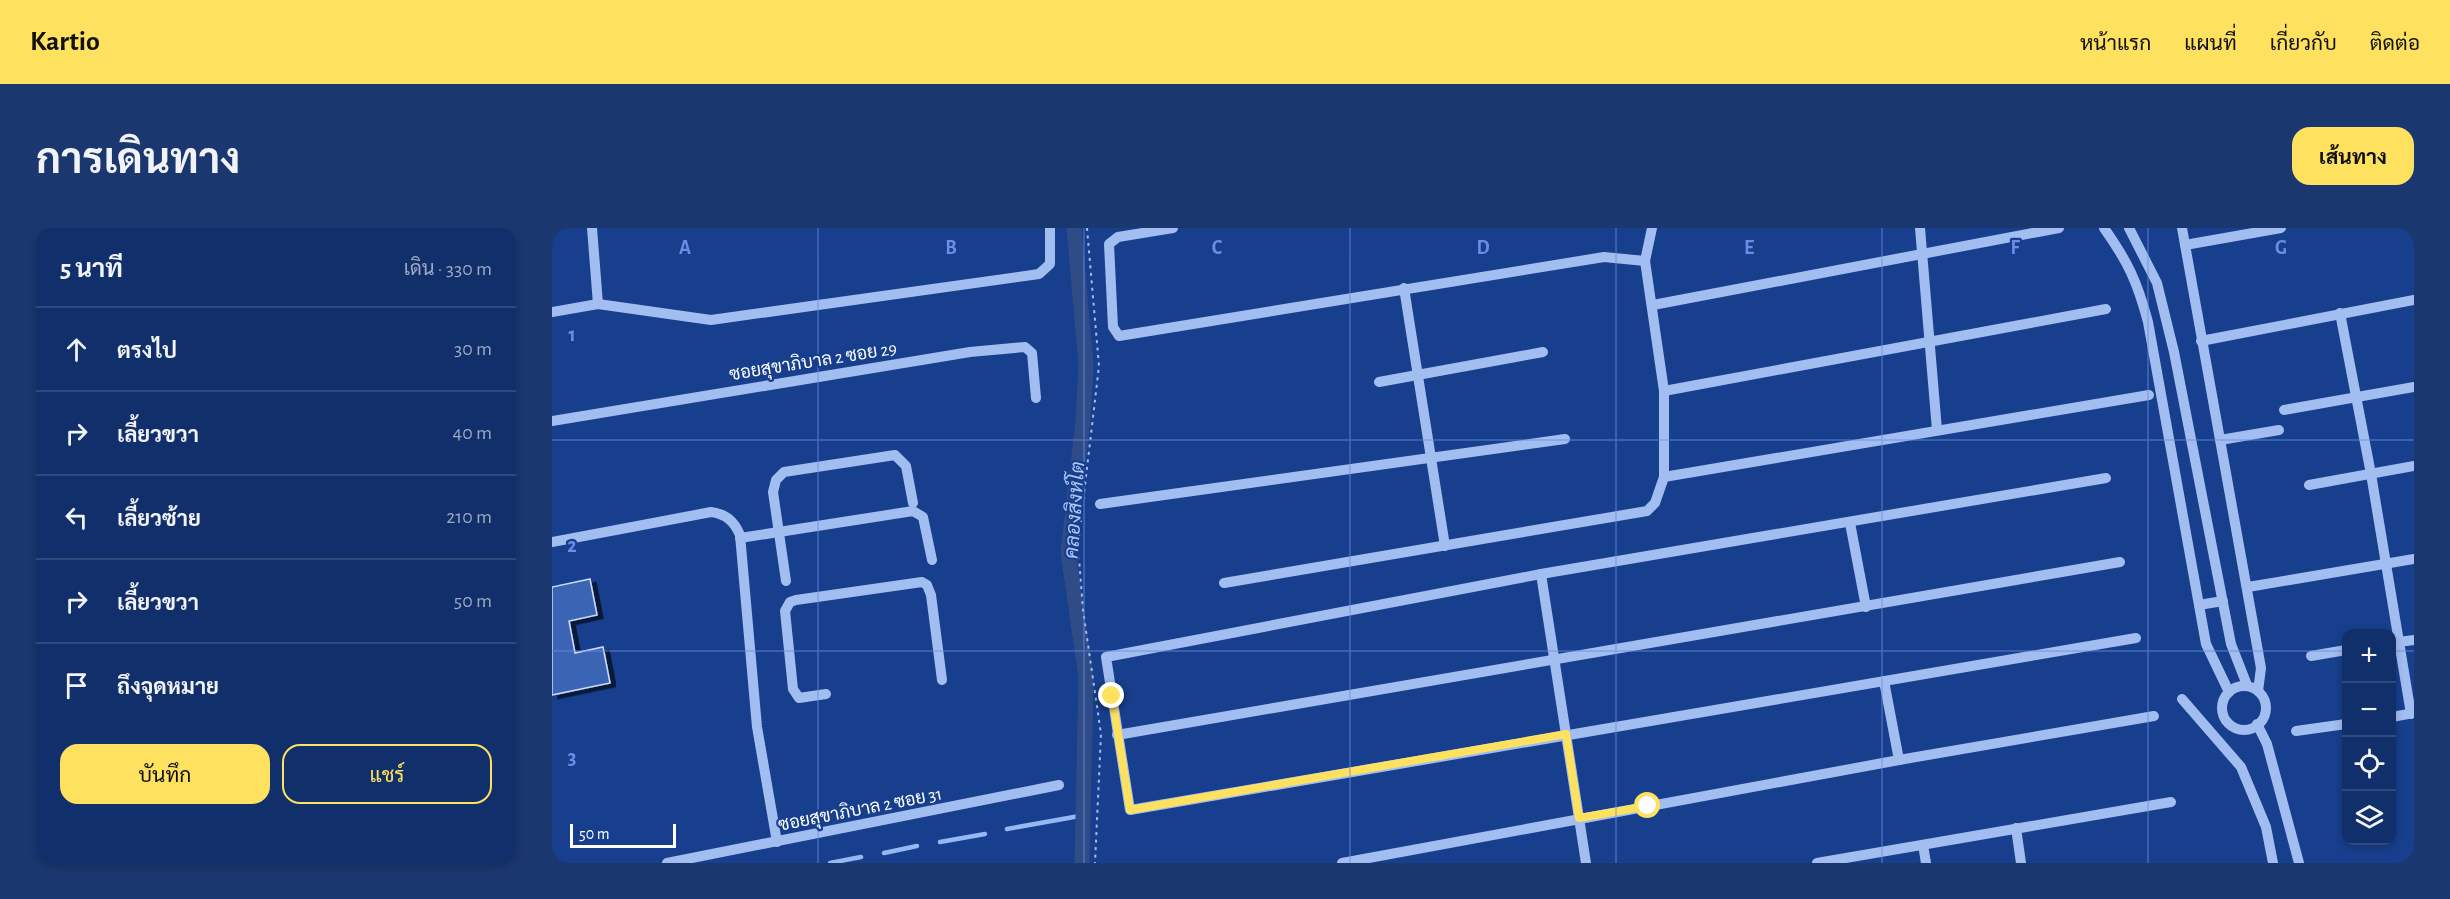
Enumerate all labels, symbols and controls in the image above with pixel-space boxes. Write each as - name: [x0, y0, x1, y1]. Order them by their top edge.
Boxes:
- text: Kartio: [30, 28, 100, 56]
- text: หน้าแรก: [2080, 33, 2151, 54]
- text: แผนที่: [2184, 33, 2237, 54]
- text: เกี่ยวกับ: [2270, 33, 2337, 54]
- text: ติดต่อ: [2370, 33, 2420, 54]
- button: เส้นทาง: [2292, 127, 2414, 185]
- text: การเดินทาง: [36, 139, 240, 181]
- text: A: [679, 238, 691, 258]
- text: B: [945, 238, 957, 258]
- text: C: [1212, 238, 1223, 258]
- text: D: [1476, 238, 1490, 258]
- text: E: [1744, 238, 1754, 258]
- text: F: [2010, 238, 2020, 258]
- text: G: [2275, 238, 2287, 258]
- text: 5 นาที: [60, 256, 123, 282]
- text: เดิน · 330 m: [404, 259, 492, 279]
- text: 1: [568, 325, 576, 345]
- icon: ahead: [60, 333, 93, 366]
- street label: ซอยสุขาภิบาล 2 ซอย 29: [728, 337, 899, 386]
- text: 30 m: [454, 339, 492, 359]
- text: ตรงไป: [117, 340, 177, 362]
- icon: right: [60, 417, 93, 450]
- text: 40 m: [453, 423, 492, 443]
- text: เลี้ยวขวา: [117, 424, 199, 446]
- water label: คลองสิงห์โต: [1057, 460, 1088, 559]
- icon: left: [60, 501, 93, 534]
- text: 210 m: [446, 507, 492, 527]
- text: เลี้ยวซ้าย: [117, 508, 201, 530]
- text: 2: [567, 536, 577, 556]
- icon: right: [60, 585, 93, 618]
- text: 50 m: [454, 591, 492, 611]
- text: เลี้ยวขวา: [117, 592, 199, 614]
- map controls: [2342, 629, 2396, 845]
- button: +: [2342, 629, 2396, 683]
- icon: arrive: [60, 669, 93, 702]
- text: ถึงจุดหมาย: [117, 676, 219, 698]
- route end: [1098, 682, 1124, 708]
- button: −: [2342, 683, 2396, 737]
- button: locate: [2342, 737, 2396, 791]
- button: บันทึก: [60, 744, 270, 804]
- button: แชร์: [282, 744, 492, 804]
- text: 3: [568, 748, 576, 768]
- street label: ซอยสุขาภิบาล 2 ซอย 31: [776, 782, 944, 837]
- button: layers: [2342, 791, 2396, 845]
- route start: [1634, 792, 1660, 818]
- scale bar: [570, 821, 676, 848]
- text: 50 m: [579, 826, 610, 842]

